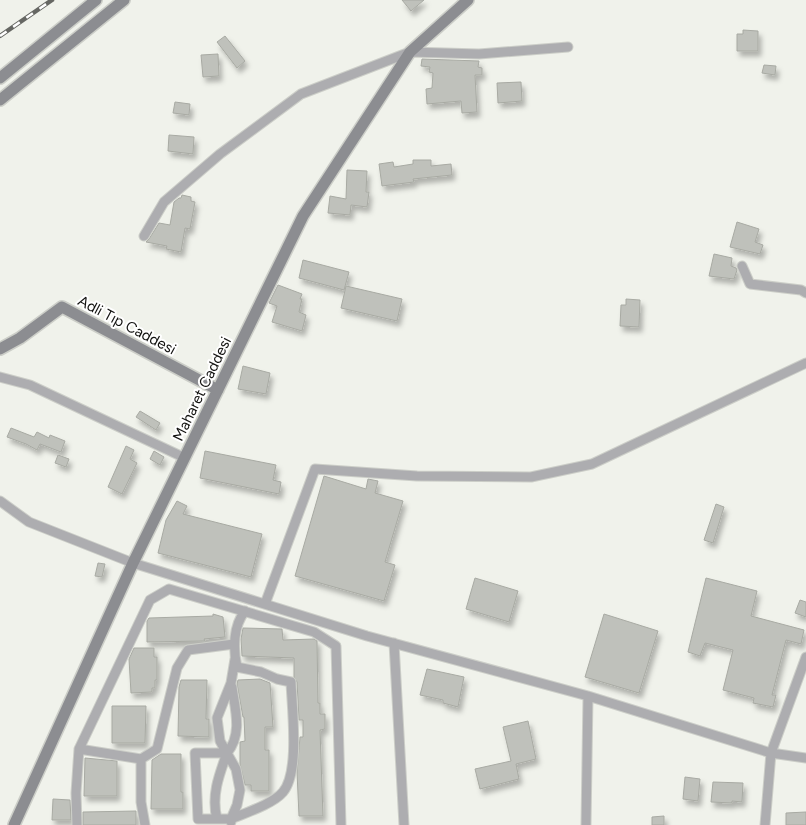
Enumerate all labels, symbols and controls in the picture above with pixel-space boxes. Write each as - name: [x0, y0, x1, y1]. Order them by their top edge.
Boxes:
- street label: Adli Tıp Caddesi: [75, 292, 179, 358]
- street label: Maharet Caddesi: [169, 334, 235, 444]

